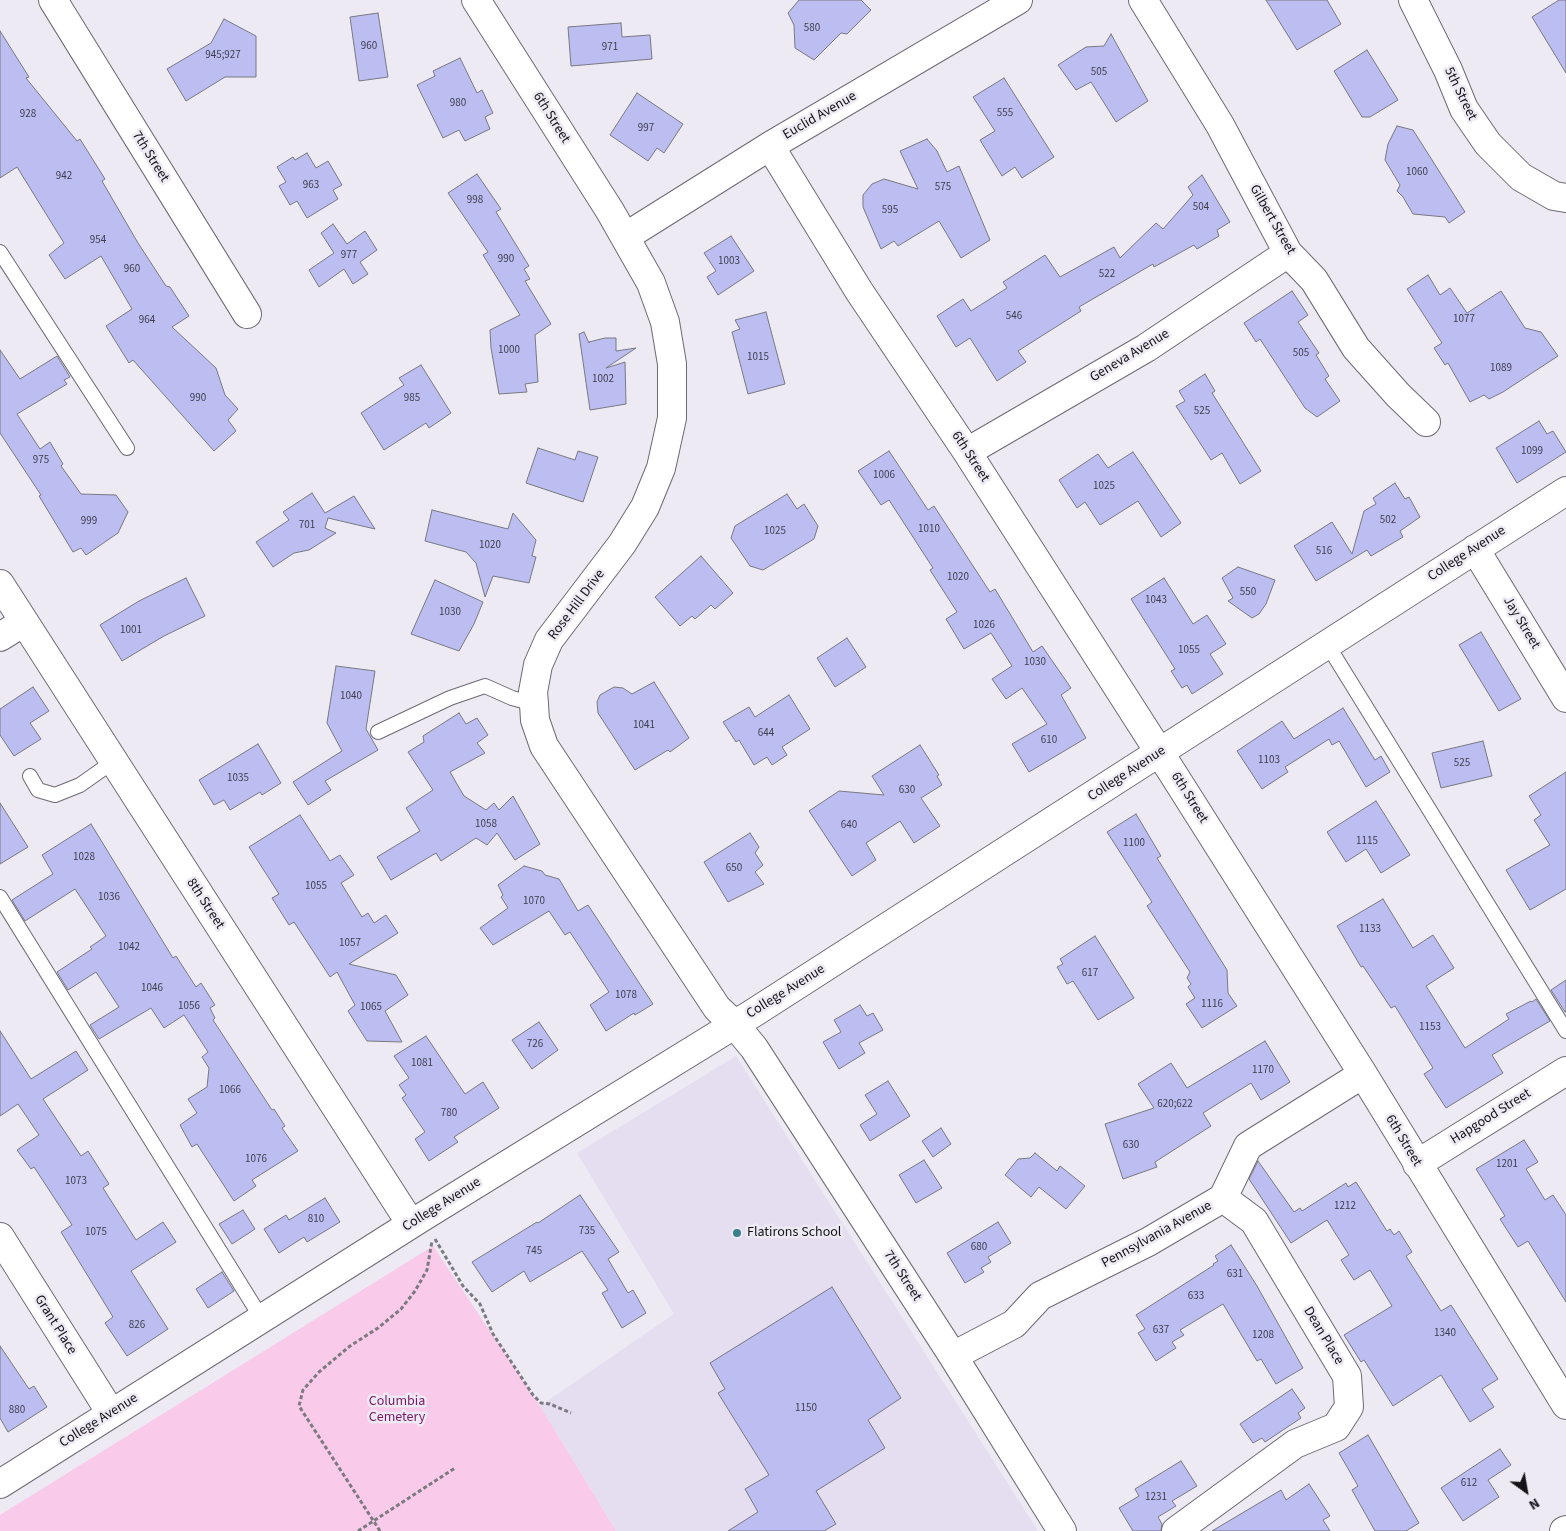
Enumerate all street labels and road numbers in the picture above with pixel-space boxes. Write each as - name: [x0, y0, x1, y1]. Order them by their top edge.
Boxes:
- street label: 5th Street: [1440, 65, 1480, 123]
- street label: Euclid Avenue: [780, 88, 860, 144]
- street label: 6th Street: [529, 89, 573, 147]
- street label: 7th Street: [128, 128, 172, 186]
- street label: Gilbert Street: [1245, 182, 1299, 258]
- street label: Geneva Avenue: [1087, 326, 1173, 386]
- street label: 6th Street: [947, 428, 993, 486]
- street label: College Avenue: [1425, 523, 1509, 585]
- street label: Rose Hill Drive: [545, 566, 609, 644]
- street label: Jay Street: [1499, 594, 1543, 652]
- street label: College Avenue: [1085, 743, 1169, 805]
- street label: 6th Street: [1167, 769, 1211, 827]
- street label: 8th Street: [182, 875, 228, 933]
- street label: College Avenue: [744, 961, 828, 1023]
- street label: Hapgood Street: [1448, 1086, 1534, 1148]
- street label: 6th Street: [1381, 1112, 1425, 1170]
- street label: College Avenue: [400, 1174, 484, 1236]
- street label: Pennsylvania Avenue: [1099, 1198, 1215, 1272]
- street label: 7th Street: [879, 1247, 925, 1305]
- street label: Grant Place: [30, 1292, 80, 1358]
- street label: Dean Place: [1299, 1304, 1347, 1368]
- street label: College Avenue: [57, 1390, 141, 1452]

